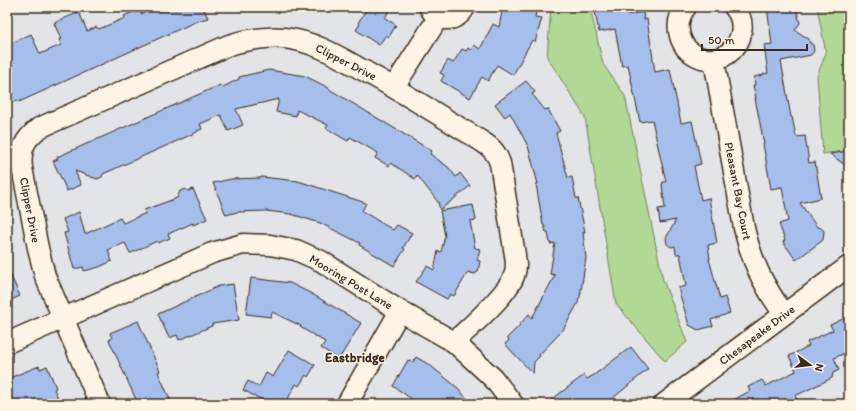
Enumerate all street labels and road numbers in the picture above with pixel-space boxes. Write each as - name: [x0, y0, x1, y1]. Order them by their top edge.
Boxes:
- street label: Clipper Drive: [313, 41, 379, 83]
- street label: Pleasant Bay Court: [722, 141, 754, 242]
- street label: Clipper Drive: [17, 176, 43, 244]
- street label: Mooring Post Lane: [307, 252, 395, 312]
- street label: Chesapeake Drive: [716, 302, 798, 368]

